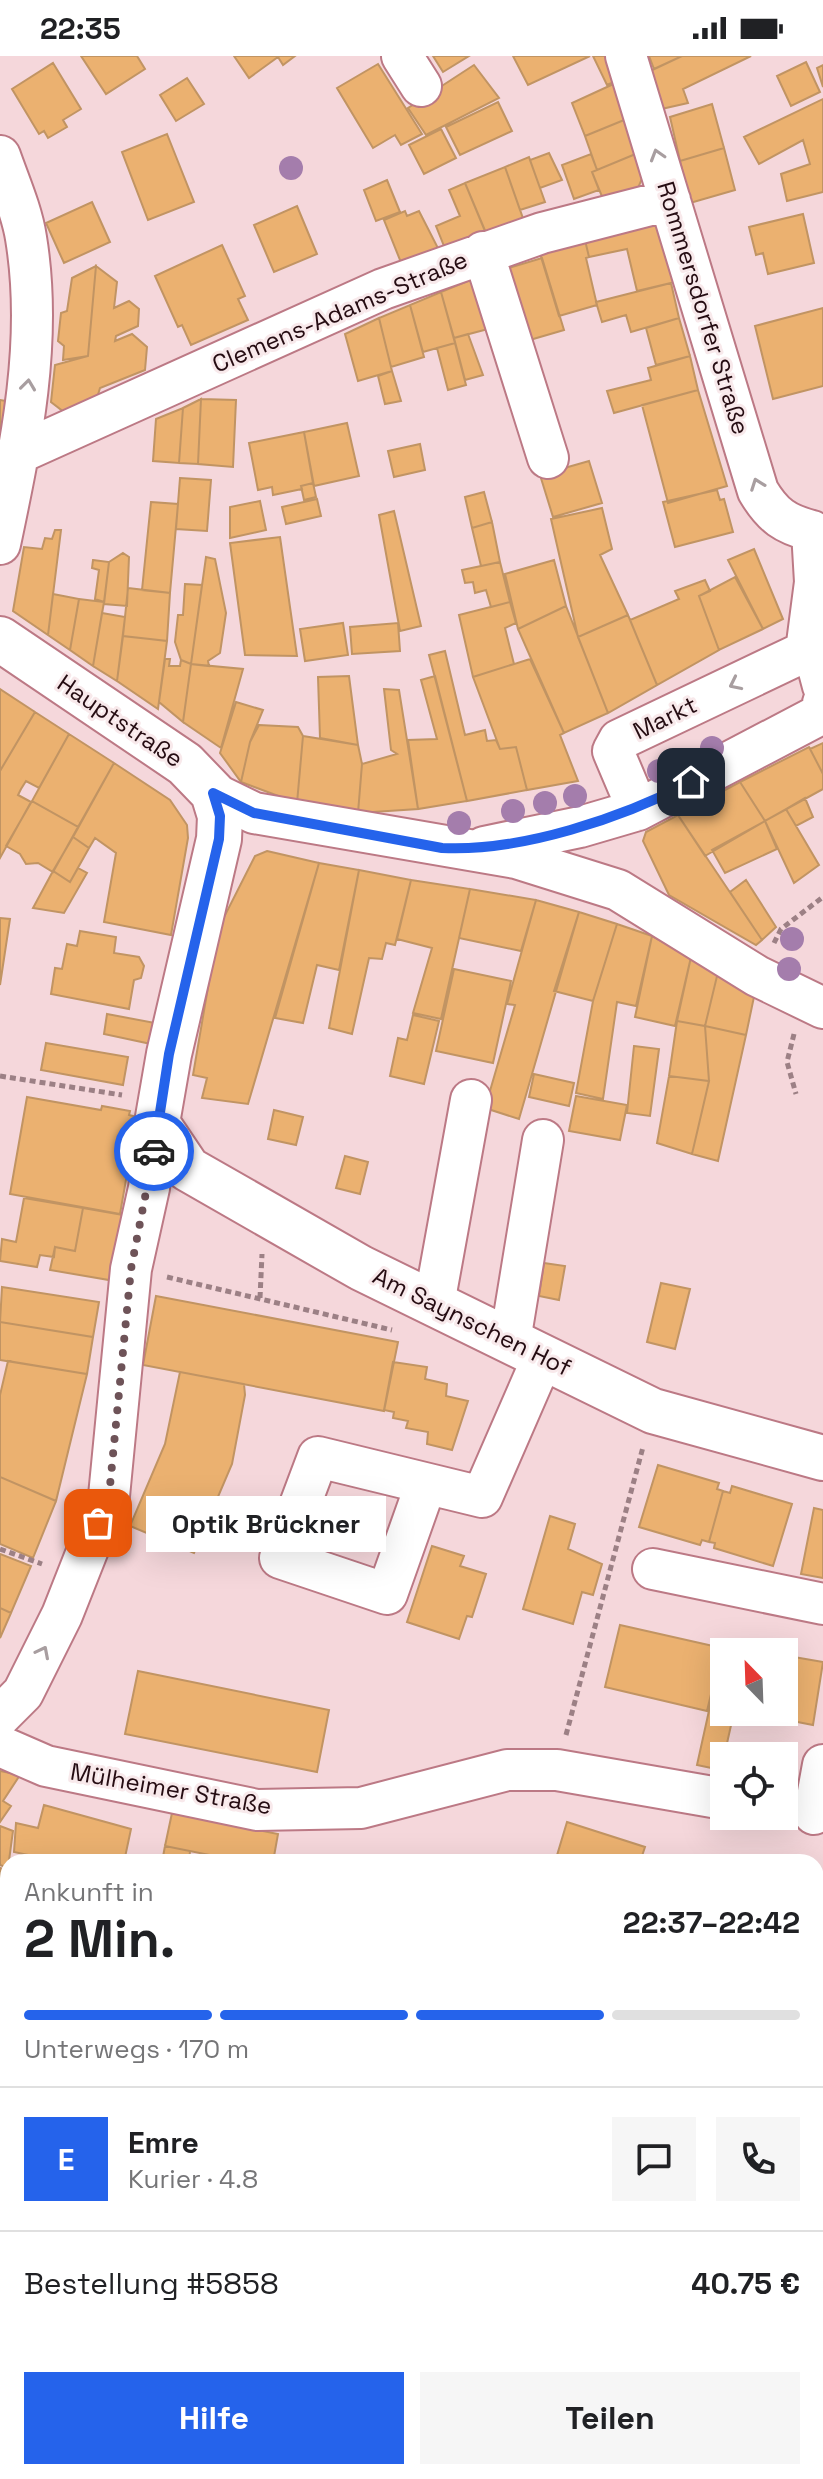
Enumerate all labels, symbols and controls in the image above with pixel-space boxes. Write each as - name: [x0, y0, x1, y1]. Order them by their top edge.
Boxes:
- text: 22:35: [40, 9, 121, 48]
- one-way arrow: [650, 149, 666, 163]
- street label: Rommersdorfer Straße: [650, 177, 757, 438]
- street label: Clemens-Adams-Straße: [207, 244, 472, 379]
- one-way arrow: [19, 378, 36, 392]
- one-way arrow: [750, 478, 767, 492]
- street label: Hauptstraße: [51, 667, 189, 774]
- one-way arrow: [729, 674, 744, 690]
- street label: Markt: [628, 689, 702, 746]
- pin: [657, 748, 725, 816]
- icon: home: [669, 760, 713, 804]
- courier: [114, 1111, 194, 1191]
- icon: car: [132, 1129, 176, 1173]
- street label: Am Saynschen Hof: [368, 1260, 577, 1383]
- pin: [64, 1489, 132, 1557]
- callout: Optik Brückner: [146, 1495, 386, 1551]
- icon: bag: [76, 1501, 120, 1545]
- text: Optik Brückner: [172, 1507, 360, 1541]
- north arrow: [710, 1638, 798, 1726]
- map controls: [710, 1638, 798, 1830]
- one-way arrow: [34, 1646, 49, 1661]
- button: locate: [710, 1742, 798, 1830]
- street label: Mülheimer Straße: [68, 1756, 274, 1821]
- text: Ankunft in: [24, 1875, 154, 1909]
- text: 22:37–22:42: [623, 1903, 800, 1942]
- text: 2 Min.: [24, 1906, 175, 1972]
- text: Unterwegs · 170 m: [24, 2032, 249, 2066]
- button: chat: [612, 2117, 696, 2201]
- button: phone: [716, 2117, 800, 2201]
- text: Emre: [128, 2123, 199, 2162]
- text: E: [58, 2140, 74, 2179]
- text: Kurier · 4.8: [128, 2162, 258, 2196]
- text: Bestellung #5858: [24, 2264, 279, 2303]
- text: 40.75 €: [691, 2264, 800, 2303]
- button: Hilfe: [24, 2372, 404, 2464]
- button: Teilen: [420, 2372, 800, 2464]

